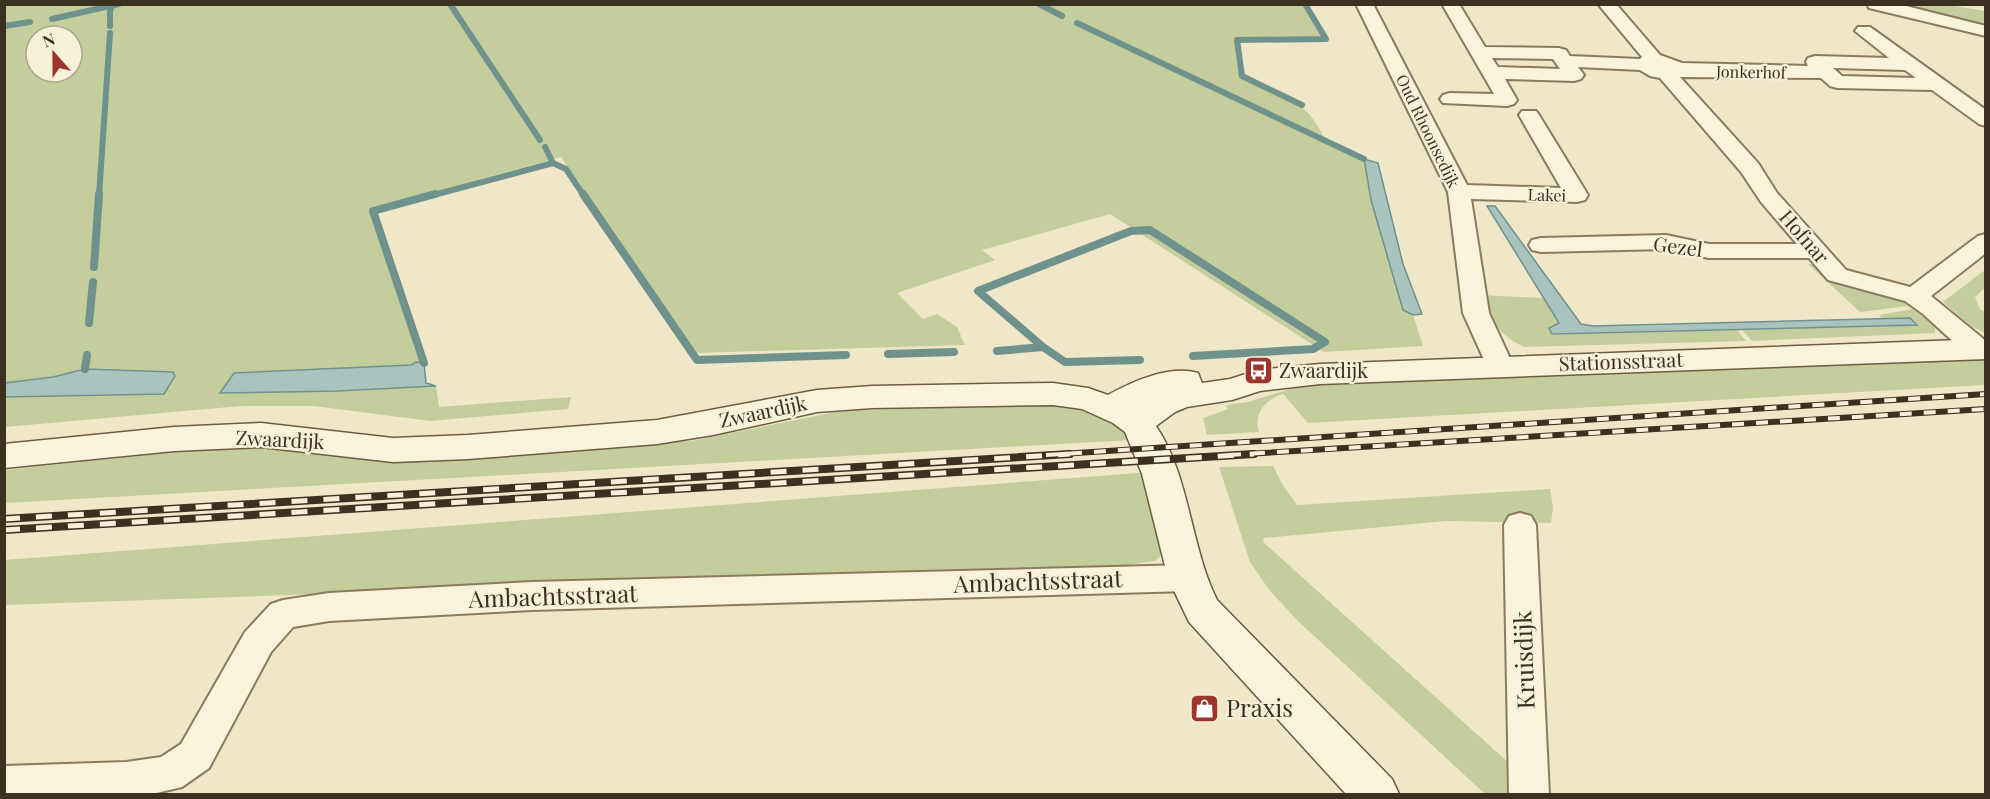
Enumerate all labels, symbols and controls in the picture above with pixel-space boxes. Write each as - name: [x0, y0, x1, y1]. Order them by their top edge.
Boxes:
- north arrow: [24, 24, 84, 84]
- text: N: [39, 27, 58, 51]
- street label: Jonkerhof: [1715, 60, 1788, 83]
- street label: Oud Rhoonsedijk: [1392, 71, 1465, 191]
- street label: Lakei: [1527, 183, 1567, 206]
- street label: Hofnar: [1774, 203, 1836, 269]
- street label: Gezel: [1652, 229, 1705, 262]
- street label: Stationsstraat: [1558, 345, 1685, 376]
- bus stop icon: Zwaardijk: [1242, 355, 1274, 387]
- place label: Zwaardijk: [1279, 356, 1368, 383]
- street label: Zwaardijk: [716, 388, 809, 433]
- street label: Zwaardijk: [235, 423, 325, 454]
- street label: Ambachtsstraat: [952, 561, 1124, 599]
- street label: Ambachtsstraat: [467, 576, 639, 614]
- street label: Kruisdijk: [1505, 609, 1541, 710]
- place label: Praxis: [1226, 691, 1293, 723]
- shop icon: Praxis: [1189, 693, 1221, 725]

